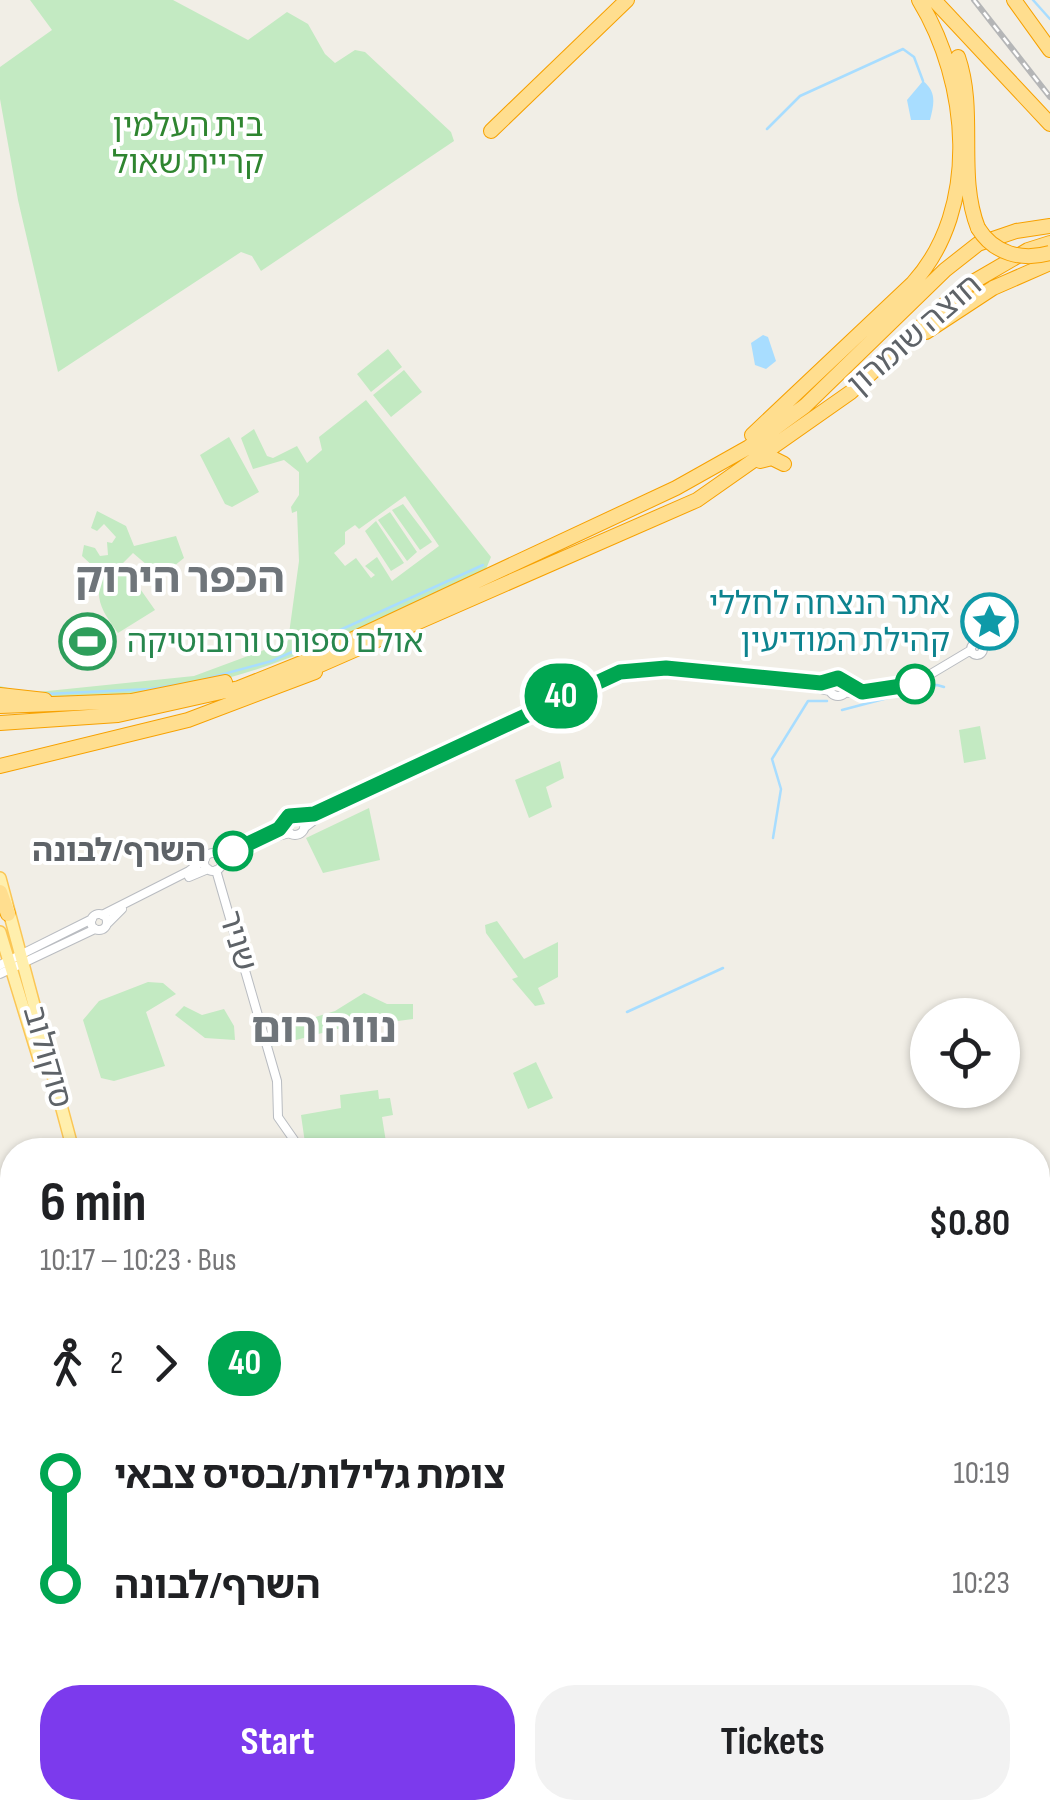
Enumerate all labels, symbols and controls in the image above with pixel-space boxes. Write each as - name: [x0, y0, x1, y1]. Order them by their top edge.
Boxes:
- park label: בית העלמין קריית שאול: [112, 107, 264, 183]
- street label: חוצה שומרון: [840, 266, 990, 404]
- district label: הכפר הירוק: [75, 554, 285, 605]
- place label: אתר הנצחה לחללי קהילת המודיעין: [709, 585, 950, 661]
- place icon: אתר הנצחה לחללי קהילת המודיעין: [959, 592, 1019, 652]
- sports icon: אולם ספורט ורובוטיקה: [58, 612, 118, 672]
- place label: אולם ספורט ורובוטיקה: [127, 623, 423, 662]
- line badge: 40: [516, 664, 606, 728]
- unlabelled marker: [896, 665, 934, 703]
- text: 40: [545, 675, 577, 718]
- place label: השרף/לבונה: [32, 832, 206, 871]
- marker: השרף/לבונה: [214, 832, 252, 870]
- street label: שניר: [209, 906, 265, 976]
- map controls: [910, 998, 1020, 1108]
- button: locate: [910, 998, 1020, 1108]
- street label: סוקולוב: [14, 1001, 80, 1113]
- district label: נווה רום: [251, 1004, 397, 1055]
- text: 6 min: [40, 1170, 147, 1237]
- text: $0.80: [929, 1201, 1010, 1246]
- text: 10:17 – 10:23 · Bus: [40, 1241, 237, 1280]
- icon: walk: [40, 1336, 95, 1391]
- icon: forward: [138, 1336, 193, 1391]
- text: 40: [228, 1342, 261, 1385]
- text: 2: [110, 1344, 123, 1383]
- text: צומת גלילות/בסיס צבאי: [114, 1454, 506, 1499]
- text: 10:19: [953, 1454, 1010, 1493]
- text: השרף/לבונה: [114, 1564, 321, 1609]
- text: 10:23: [952, 1564, 1010, 1603]
- button: Start: [40, 1685, 515, 1800]
- button: Tickets: [535, 1685, 1010, 1800]

